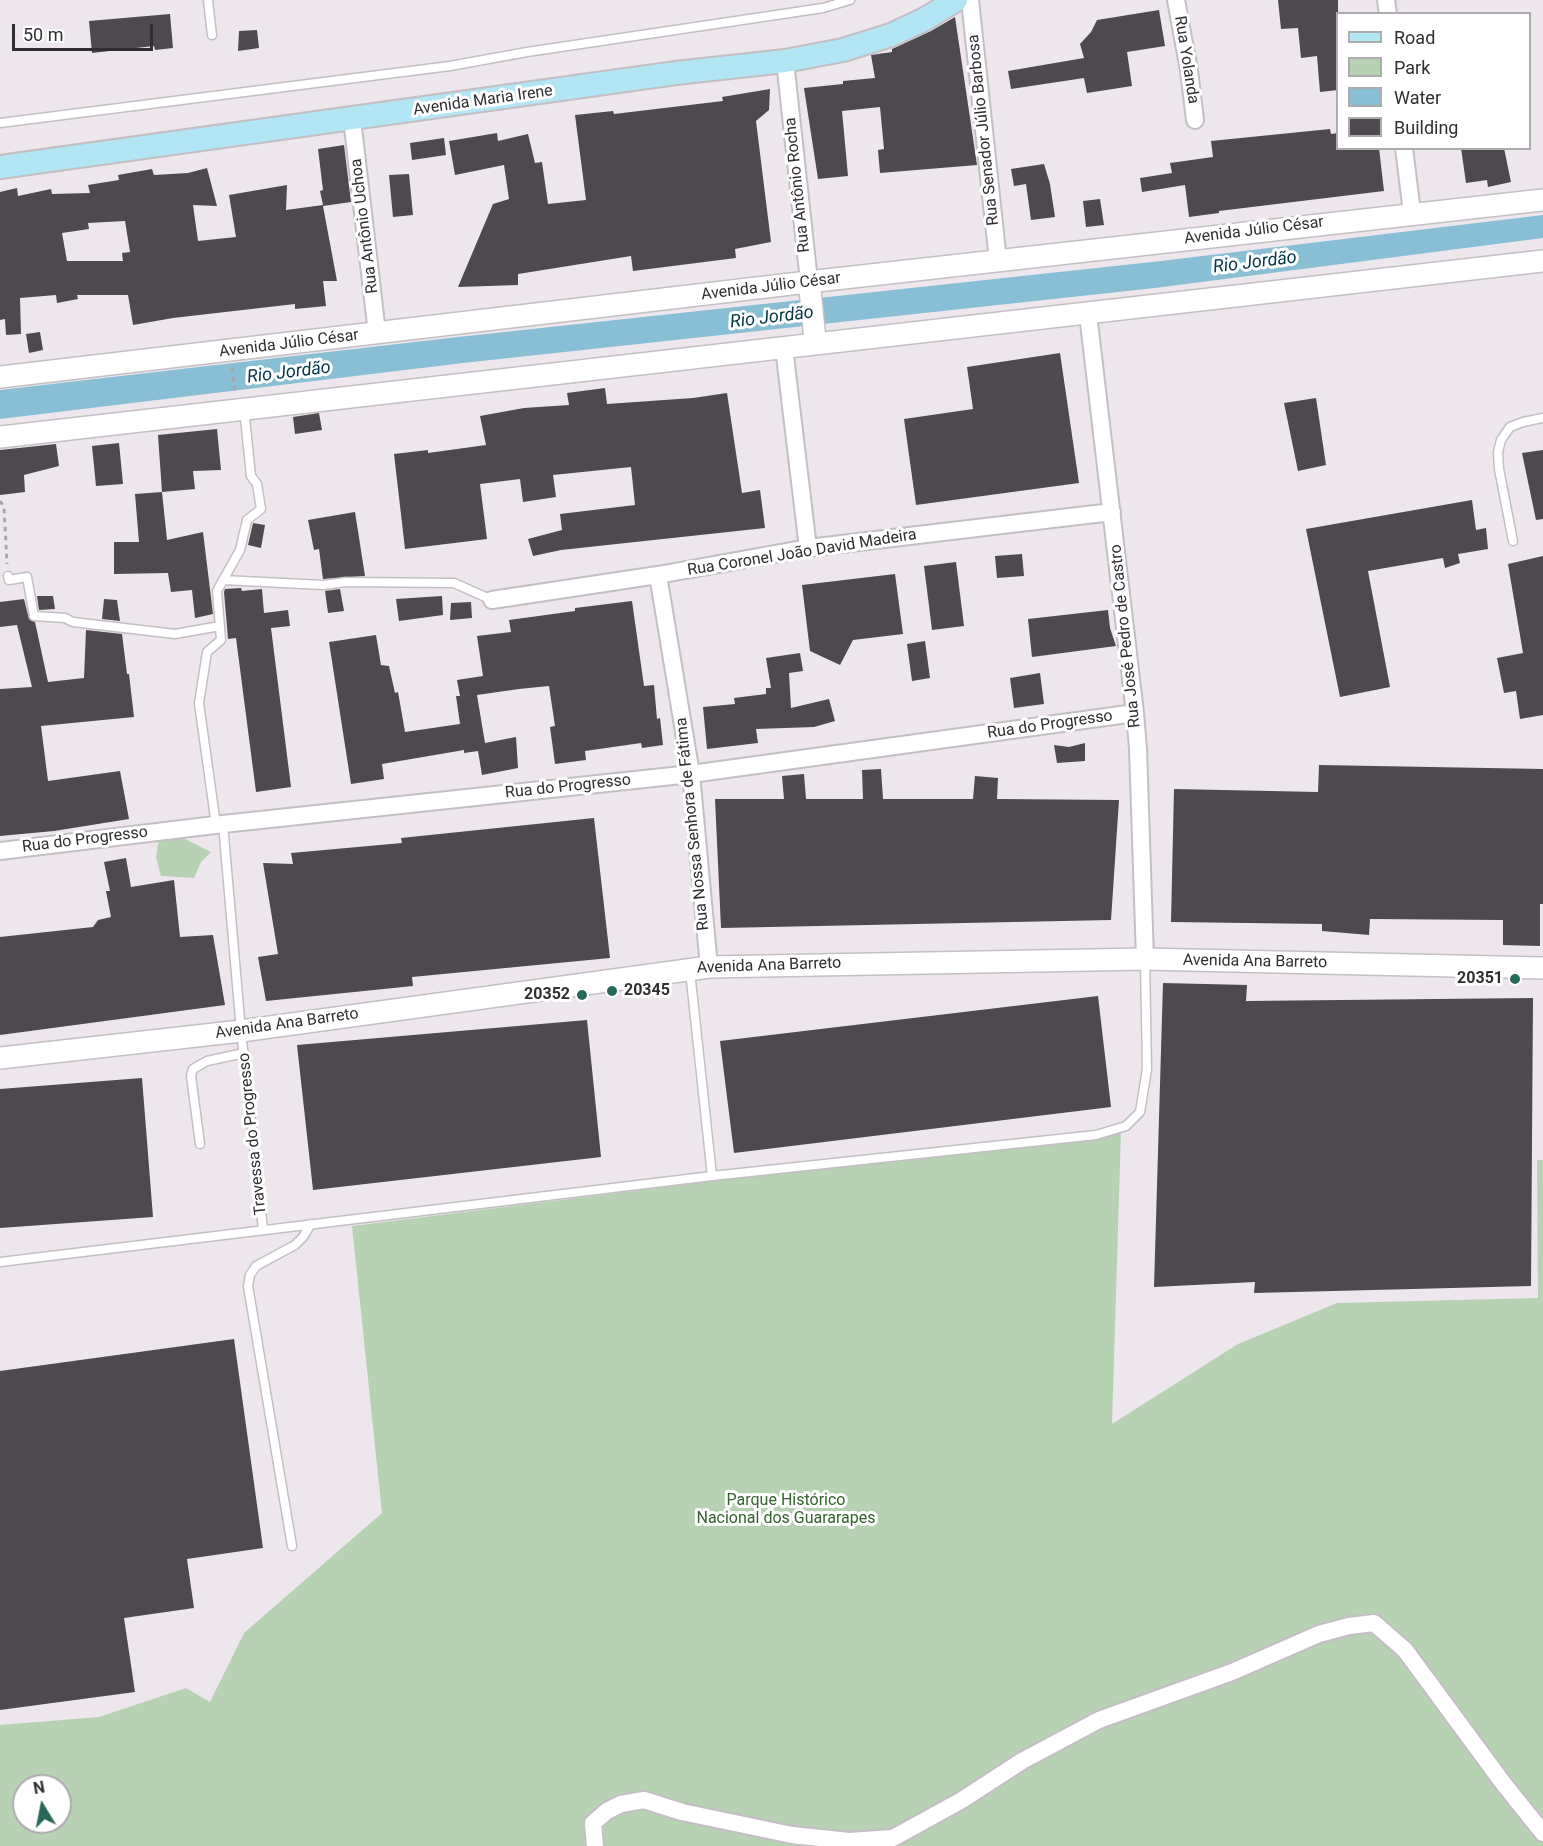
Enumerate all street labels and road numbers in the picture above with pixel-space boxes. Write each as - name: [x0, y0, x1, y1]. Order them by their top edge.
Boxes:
- street label: Rua Yolanda: [1170, 15, 1202, 105]
- street label: Rua Senador Júlio Barbosa: [964, 33, 1004, 227]
- street label: Avenida Maria Irene: [412, 82, 554, 120]
- street label: Rua Antônio Rocha: [781, 117, 815, 253]
- street label: Rua Antônio Uchoa: [347, 157, 383, 295]
- street label: Avenida Júlio César: [1183, 213, 1325, 249]
- street label: Avenida Júlio César: [700, 269, 842, 305]
- street label: Avenida Júlio César: [218, 326, 360, 362]
- street label: Rua Coronel João David Madeira: [686, 525, 918, 581]
- street label: Rua José Pedro de Castro: [1107, 543, 1145, 729]
- street label: Rua do Progresso: [986, 707, 1114, 743]
- street label: Rua Nossa Senhora de Fátima: [672, 716, 714, 932]
- street label: Rua do Progresso: [504, 771, 632, 803]
- street label: Rua do Progresso: [21, 823, 149, 857]
- street label: Avenida Ana Barreto: [1183, 951, 1327, 973]
- street label: Avenida Ana Barreto: [696, 954, 842, 978]
- street label: Avenida Ana Barreto: [214, 1004, 360, 1044]
- street label: Travessa do Progresso: [235, 1052, 271, 1216]

